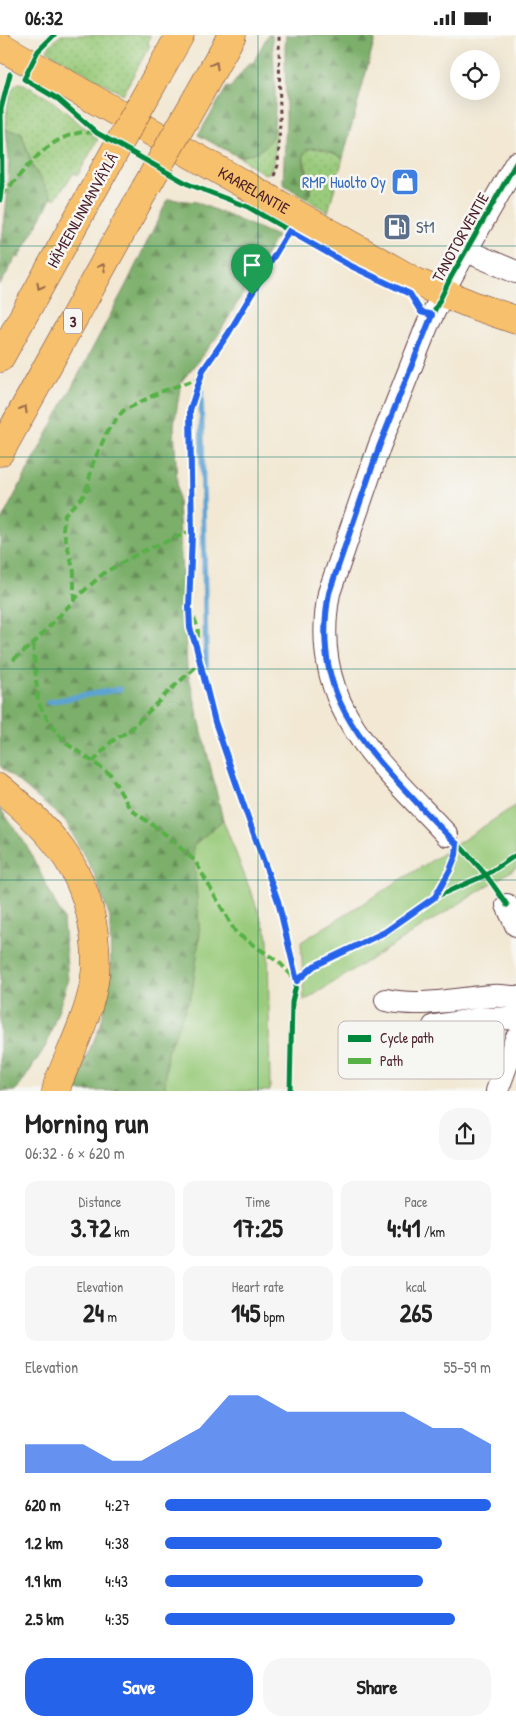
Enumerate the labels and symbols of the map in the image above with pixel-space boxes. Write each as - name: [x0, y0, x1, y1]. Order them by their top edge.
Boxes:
- one-way arrow: [209, 62, 219, 71]
- street label: HÄMEENLINNANVÄYLÄ: [41, 148, 123, 271]
- street label: KAARELANTIE: [214, 161, 294, 219]
- shop icon: RMP Huolto Oy: [390, 167, 420, 197]
- place label: RMP Huolto Oy: [302, 171, 386, 193]
- street label: TANOTORVENTIE: [426, 188, 494, 286]
- fuel station icon: St1: [382, 212, 412, 242]
- place label: St1: [416, 216, 435, 238]
- pin: [231, 244, 273, 295]
- one-way arrow: [96, 263, 106, 272]
- one-way arrow: [36, 281, 46, 290]
- road number: 3: [64, 309, 82, 333]
- one-way arrow: [18, 406, 28, 415]
- legend: [338, 1021, 504, 1079]
- text: Cycle path: [380, 1028, 434, 1048]
- text: Path: [380, 1051, 403, 1070]

